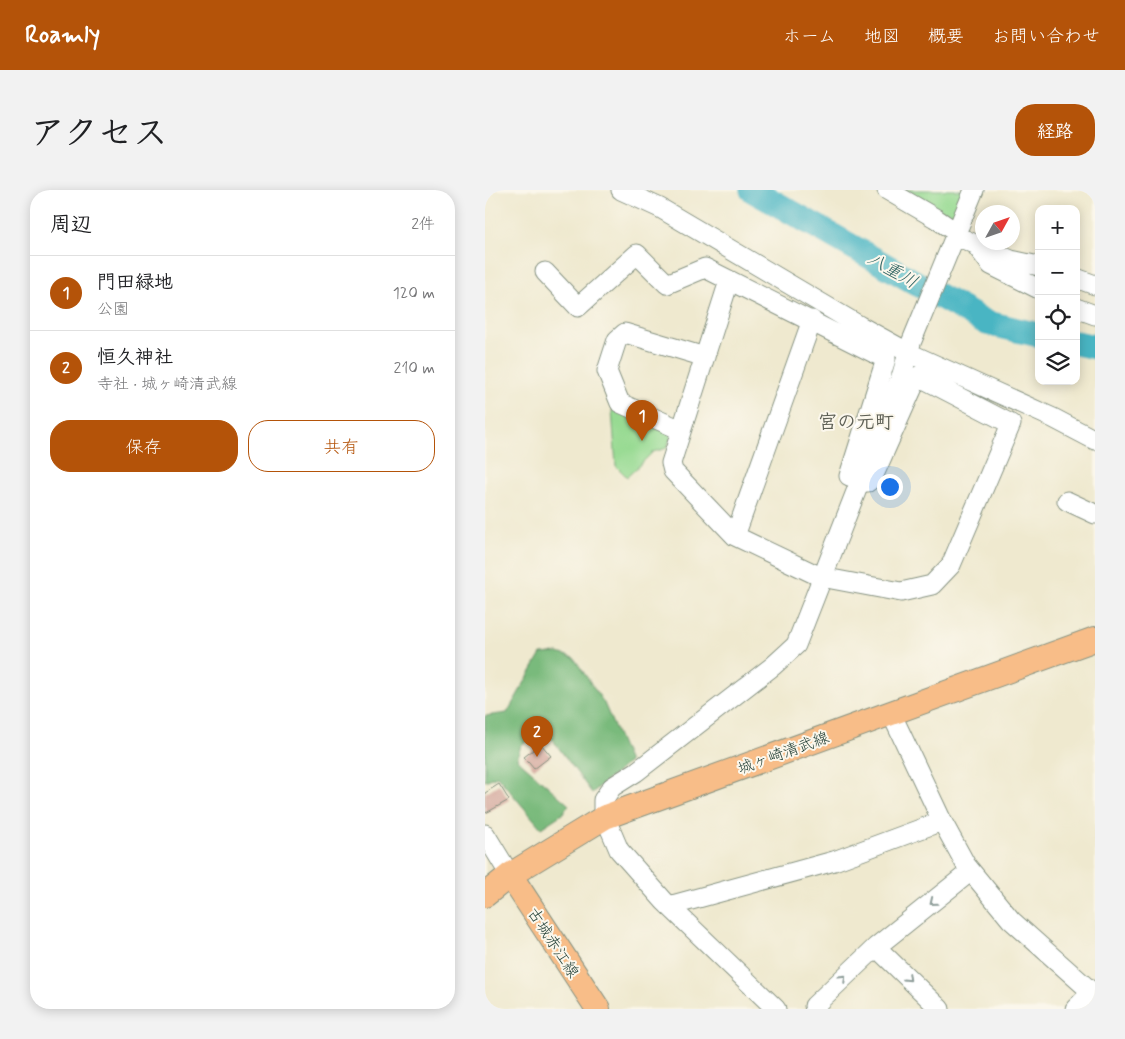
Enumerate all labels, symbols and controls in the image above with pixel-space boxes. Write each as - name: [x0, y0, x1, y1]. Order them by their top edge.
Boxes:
- text: Roamly: [25, 20, 100, 51]
- text: ホーム: [783, 25, 836, 49]
- text: 地図: [864, 25, 900, 49]
- text: 概要: [928, 25, 964, 49]
- text: お問い合わせ: [992, 25, 1100, 49]
- button: 経路: [1015, 104, 1095, 156]
- text: アクセス: [30, 111, 168, 157]
- north arrow: [975, 205, 1020, 250]
- map controls: [1035, 205, 1080, 385]
- button: +: [1035, 205, 1080, 250]
- text: 周辺: [50, 211, 92, 239]
- text: 2件: [411, 214, 435, 235]
- water label: 八重川: [863, 247, 922, 295]
- button: −: [1035, 250, 1080, 295]
- text: 門田緑地: [97, 270, 173, 295]
- text: 1: [62, 283, 70, 304]
- text: 120 m: [393, 283, 435, 304]
- button: locate: [1035, 295, 1080, 340]
- text: 公園: [97, 299, 129, 320]
- button: layers: [1035, 340, 1080, 385]
- text: 恒久神社: [97, 345, 173, 370]
- text: 2: [62, 358, 70, 379]
- text: 210 m: [394, 358, 435, 379]
- text: 寺社 · 城ヶ崎清武線: [97, 374, 237, 395]
- pin: 1: [626, 400, 658, 441]
- district label: 宮の元町: [818, 410, 894, 435]
- button: 保存: [50, 420, 238, 472]
- button: 共有: [248, 420, 435, 472]
- your location: [877, 474, 903, 500]
- pin: 2: [521, 716, 553, 757]
- street label: 城ヶ崎清武線: [735, 727, 832, 780]
- one-way arrow: [930, 896, 939, 904]
- street label: 古城赤江線: [522, 904, 583, 982]
- one-way arrow: [902, 972, 911, 981]
- one-way arrow: [837, 975, 846, 984]

